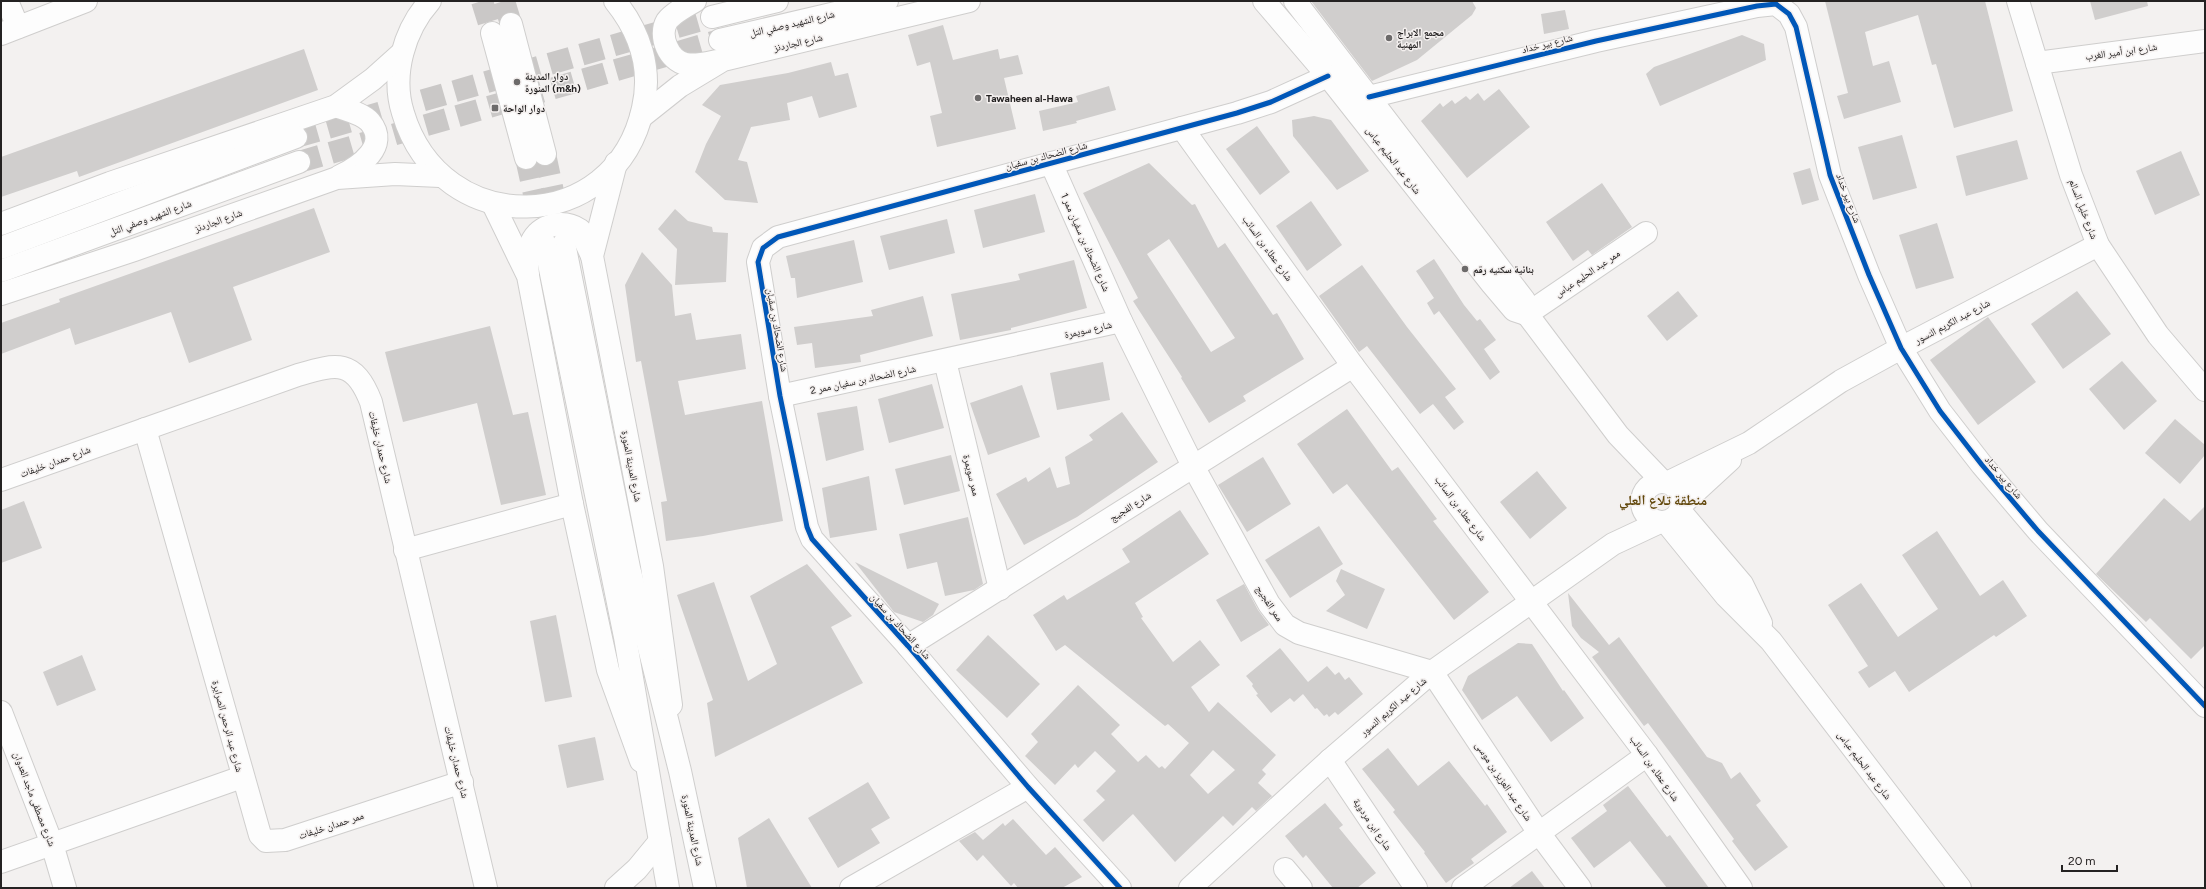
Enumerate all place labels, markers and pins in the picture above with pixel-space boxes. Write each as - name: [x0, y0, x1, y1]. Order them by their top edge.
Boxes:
- place label: مجمع الابراج المهنية: [1397, 26, 1444, 51]
- marker: مجمع الابراج المهنية: [1384, 33, 1394, 43]
- place label: دوار المدينة المنورة (m&h): [525, 70, 581, 95]
- marker: دوار المدينة المنورة (m&h): [512, 77, 522, 87]
- place label: Tawaheen al-Hawa: [986, 92, 1073, 105]
- marker: Tawaheen al-Hawa: [973, 93, 983, 103]
- place label: دوار الواحة: [503, 102, 545, 115]
- marker: دوار الواحة: [490, 103, 500, 113]
- place label: بنائية سكنيه رقم: [1473, 263, 1534, 277]
- marker: بنائية سكنيه رقم: [1460, 264, 1470, 274]

